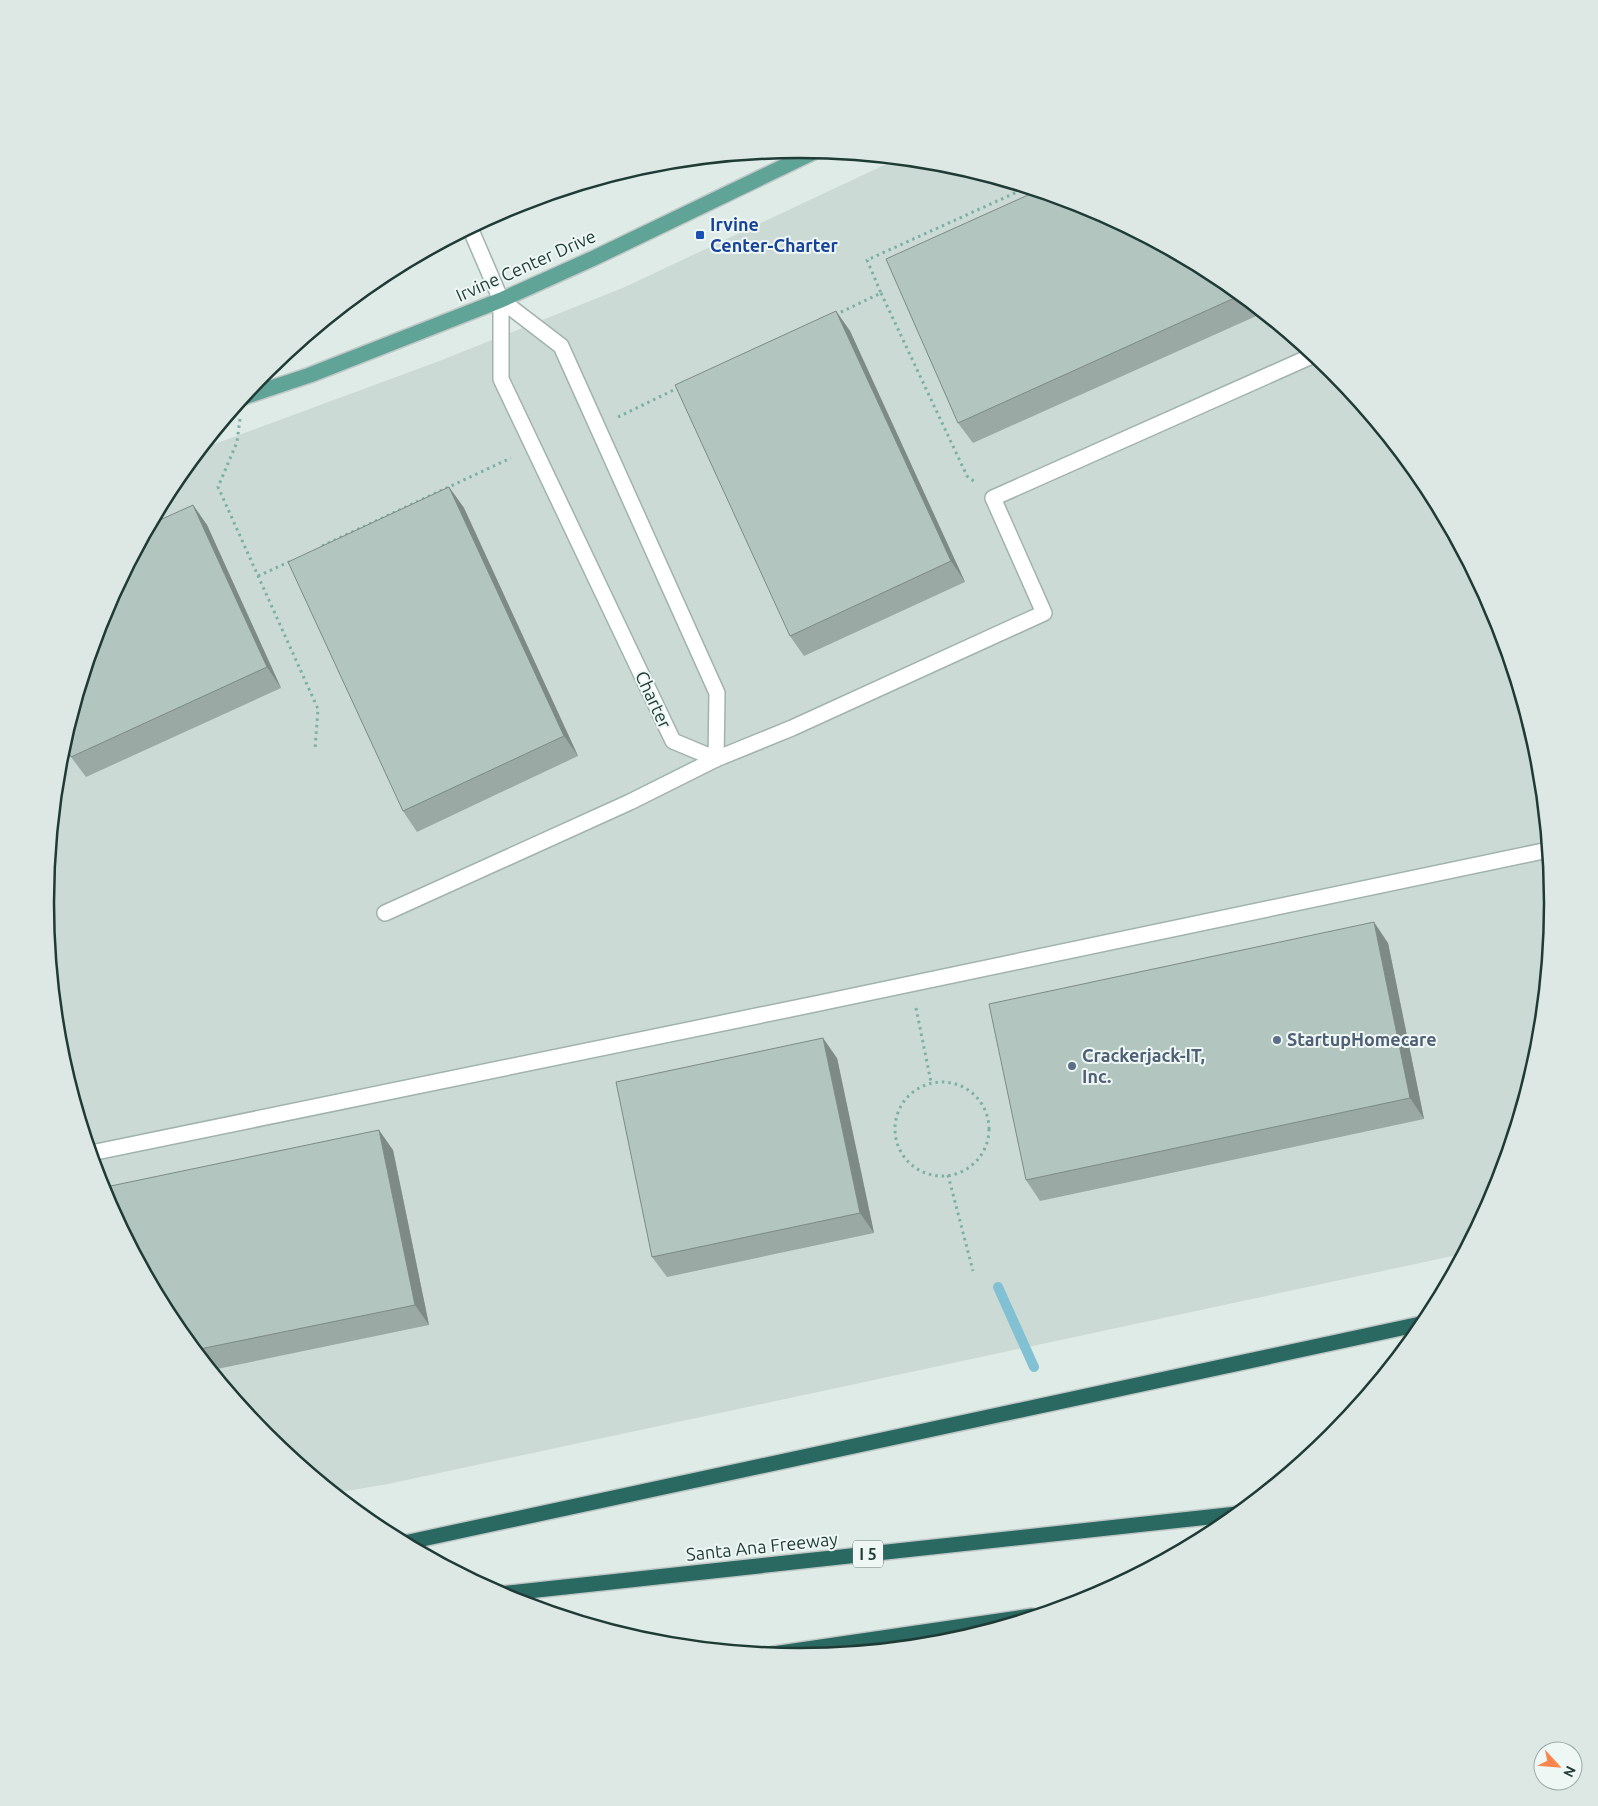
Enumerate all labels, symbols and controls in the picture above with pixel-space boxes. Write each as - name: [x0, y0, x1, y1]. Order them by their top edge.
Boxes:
- place label: Irvine Center-Charter: [710, 214, 839, 255]
- street label: Irvine Center Drive: [453, 225, 599, 305]
- marker: Irvine Center-Charter: [694, 229, 706, 241]
- street label: Charter: [632, 668, 676, 732]
- place label: StartupHomecare: [1287, 1029, 1437, 1049]
- marker: StartupHomecare: [1271, 1034, 1283, 1046]
- place label: Crackerjack-IT, Inc.: [1082, 1045, 1205, 1086]
- marker: Crackerjack-IT, Inc.: [1066, 1060, 1078, 1072]
- street label: Santa Ana Freeway: [685, 1528, 839, 1564]
- road number: I 5: [853, 1540, 883, 1568]
- north arrow: [1533, 1741, 1583, 1791]
- text: N: [1560, 1763, 1579, 1780]

